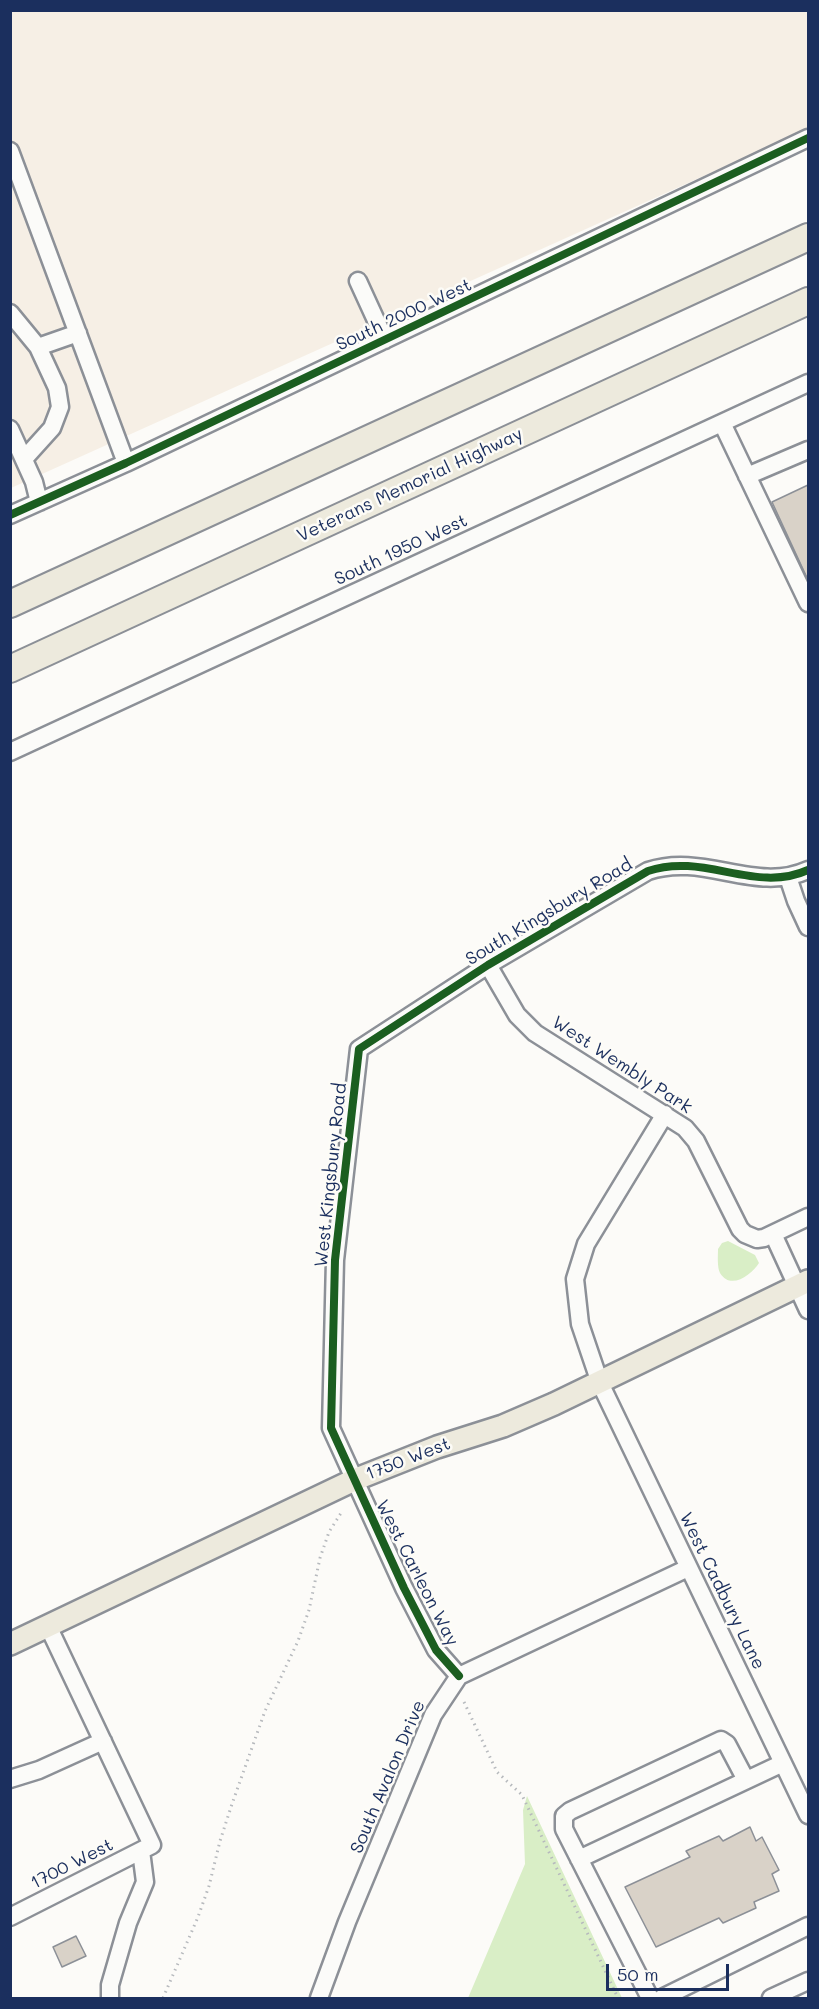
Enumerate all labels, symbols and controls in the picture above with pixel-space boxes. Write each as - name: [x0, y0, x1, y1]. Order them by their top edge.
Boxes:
- street label: South 2000 West: [333, 274, 475, 356]
- street label: Veterans Memorial Highway: [294, 423, 526, 547]
- street label: South 1950 West: [331, 510, 471, 590]
- street label: South Kingsbury Road: [462, 854, 636, 970]
- street label: West Wembly Park: [548, 1012, 696, 1118]
- street label: West Kingsbury Road: [311, 1082, 351, 1268]
- street label: 1750 West: [363, 1433, 453, 1485]
- street label: West Carleon Way: [371, 1496, 463, 1650]
- street label: West Cadbury Lane: [675, 1509, 769, 1673]
- street label: South Avalon Drive: [346, 1697, 430, 1857]
- street label: 1700 West: [27, 1834, 117, 1894]
- scale bar: [609, 1952, 732, 1990]
- text: 50 m: [617, 1962, 659, 1986]

